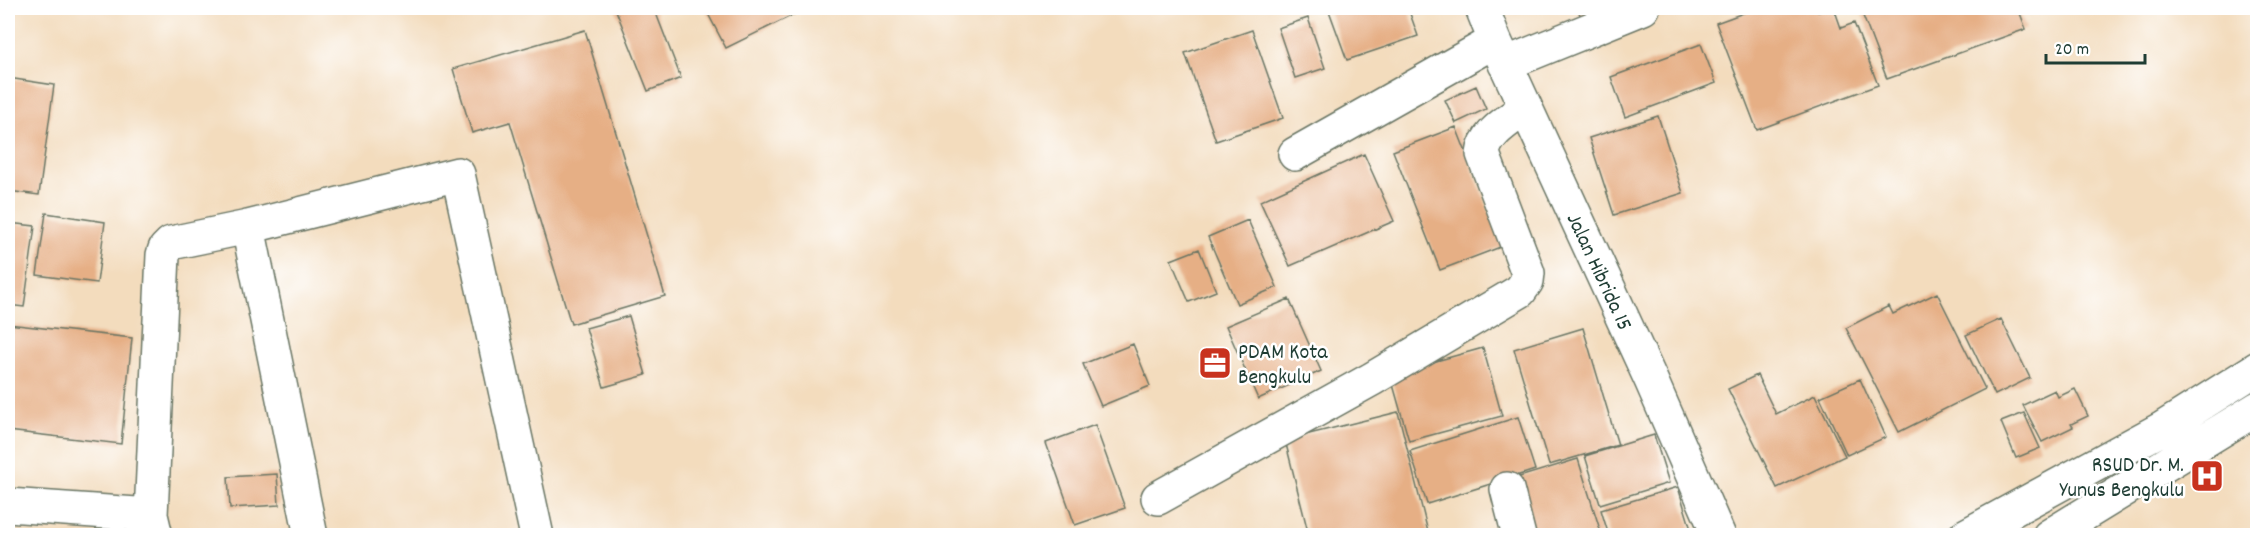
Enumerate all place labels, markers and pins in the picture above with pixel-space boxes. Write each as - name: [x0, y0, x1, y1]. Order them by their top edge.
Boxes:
- place label: PDAM Kota Bengkulu: [1238, 338, 1328, 394]
- office icon: PDAM Kota Bengkulu: [1197, 345, 1233, 381]
- place label: RSUD Dr. M. Yunus Bengkulu: [2059, 451, 2184, 507]
- hospital icon: RSUD Dr. M. Yunus Bengkulu: [2189, 458, 2225, 494]

